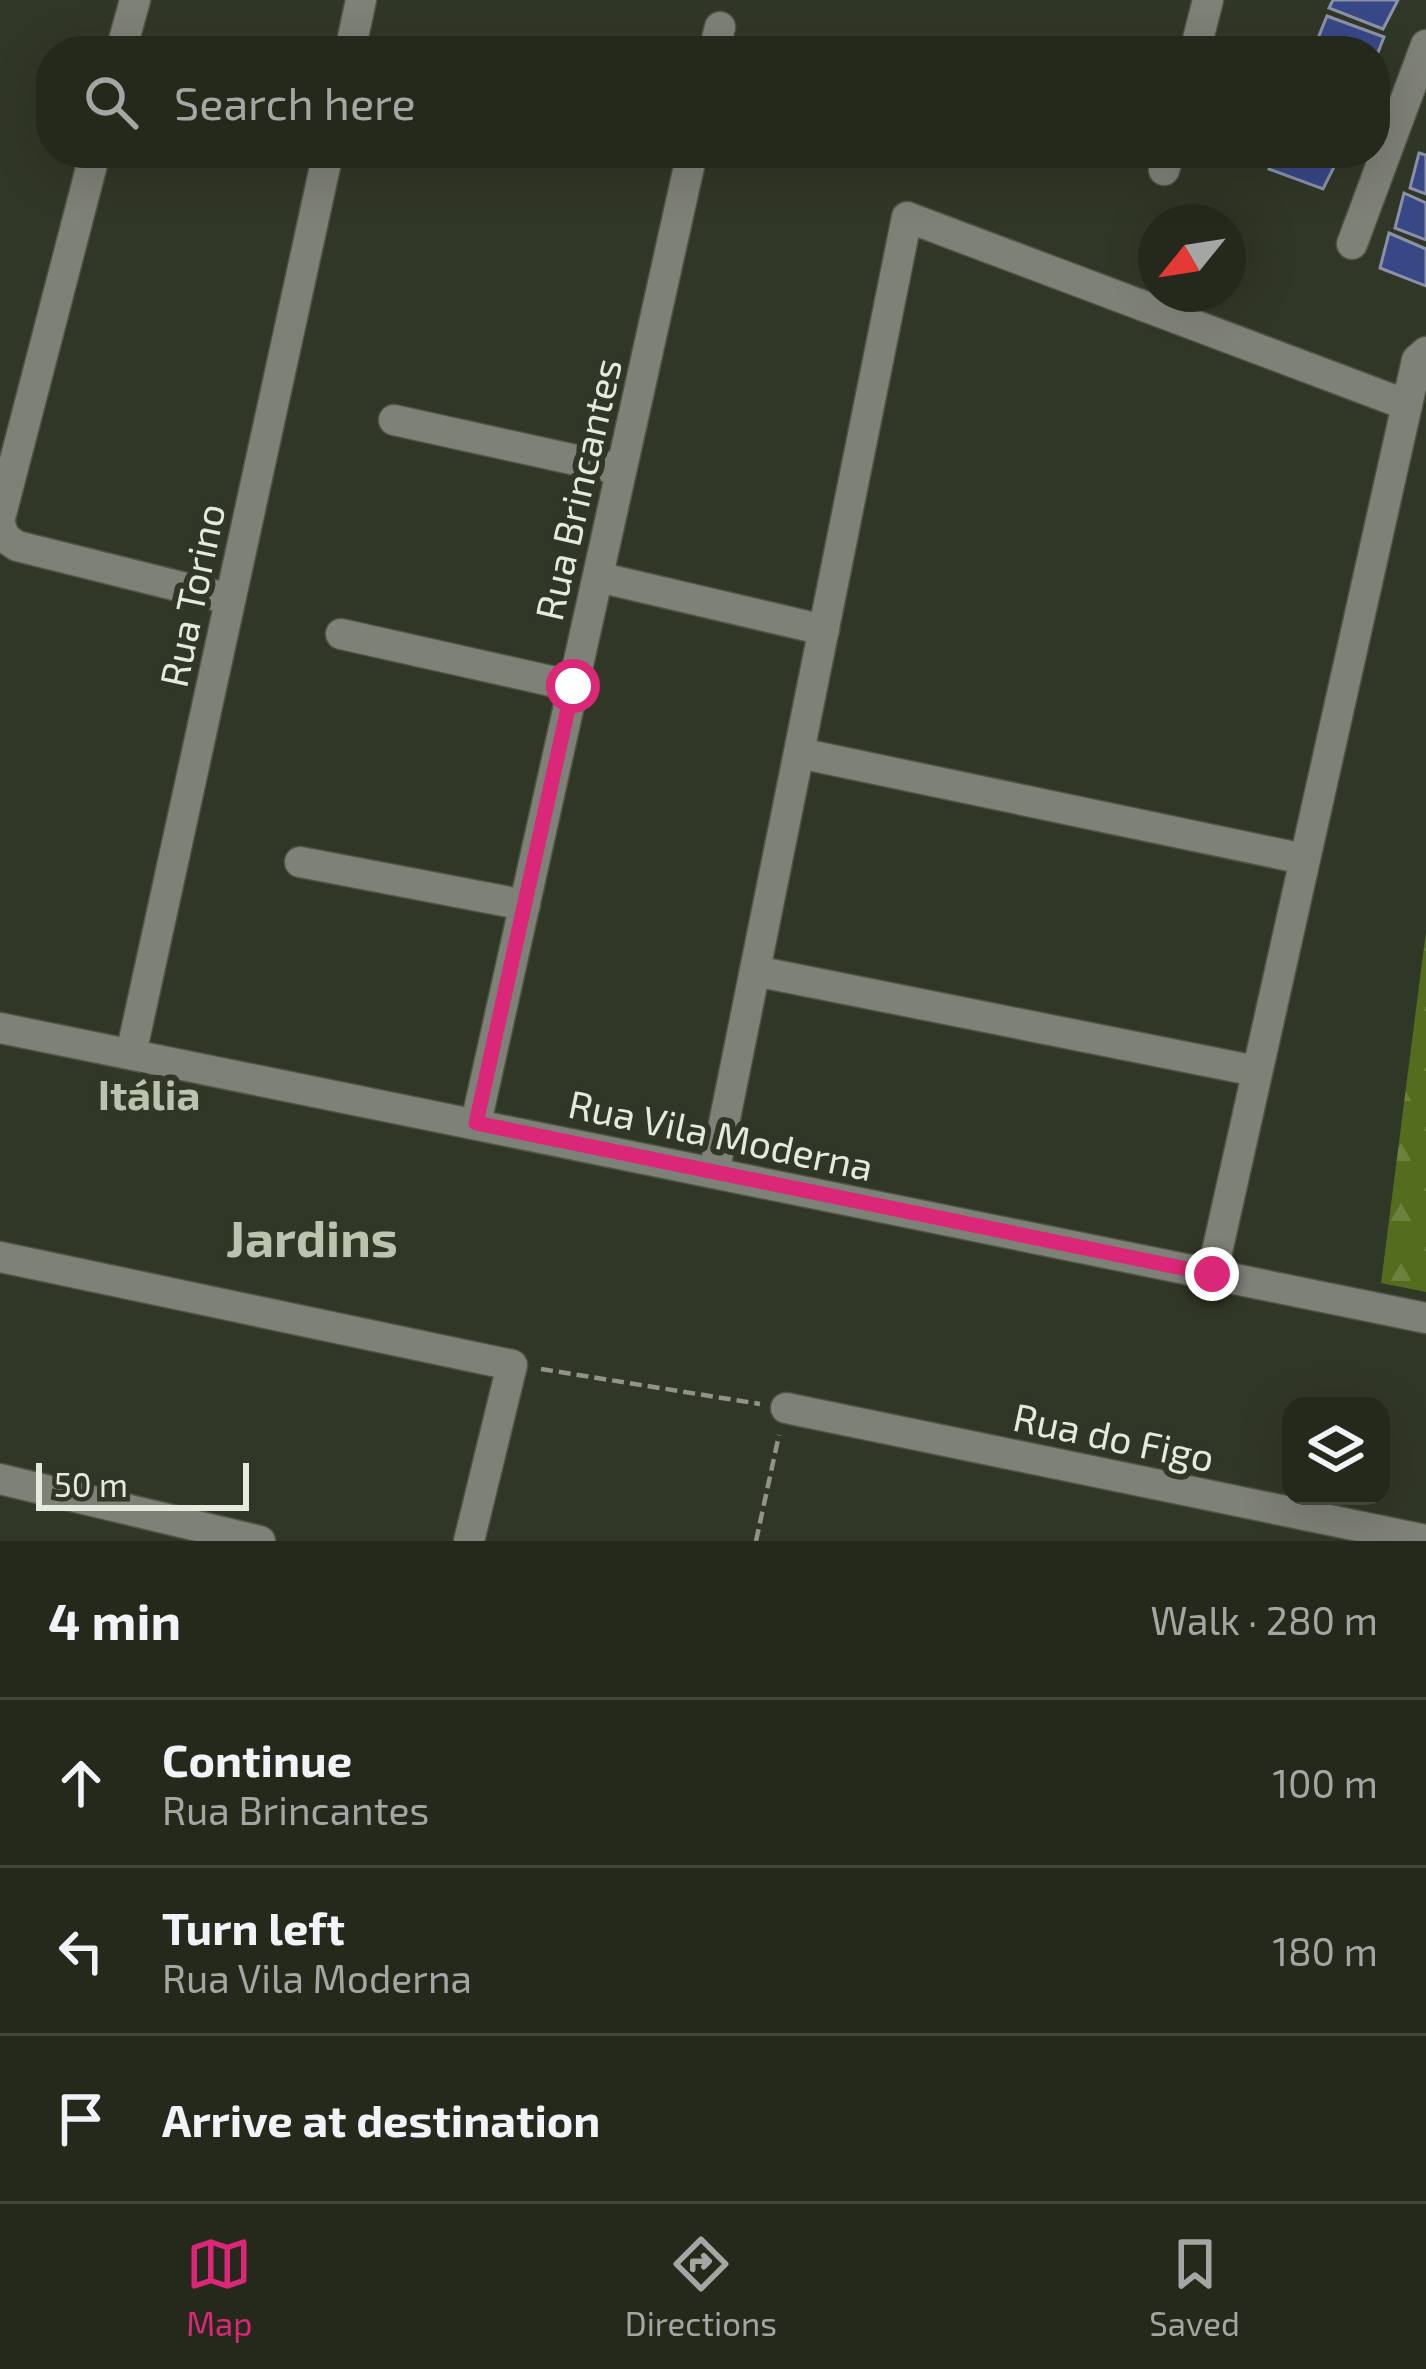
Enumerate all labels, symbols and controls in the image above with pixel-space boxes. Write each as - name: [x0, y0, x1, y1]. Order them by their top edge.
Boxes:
- search box: [36, 36, 1390, 168]
- icon: search: [78, 69, 144, 135]
- text: Search here: [174, 75, 416, 129]
- north arrow: [1138, 204, 1246, 312]
- street label: Rua Brincantes: [524, 353, 630, 625]
- street label: Rua Torino: [149, 499, 233, 691]
- route start: [546, 659, 600, 713]
- district label: Itália: [98, 1068, 200, 1118]
- street label: Rua Vila Moderna: [565, 1079, 877, 1189]
- district label: Jardins: [226, 1206, 398, 1267]
- route end: [1185, 1247, 1239, 1301]
- street label: Rua do Figo: [1009, 1392, 1219, 1480]
- map controls: [1282, 1397, 1390, 1505]
- button: layers: [1282, 1397, 1390, 1505]
- scale bar: [36, 1457, 249, 1510]
- text: 50 m: [54, 1464, 128, 1504]
- text: 4 min: [48, 1589, 181, 1650]
- text: Walk · 280 m: [1150, 1596, 1378, 1643]
- text: Continue: [162, 1732, 352, 1786]
- icon: ahead: [48, 1750, 114, 1816]
- text: 100 m: [1273, 1759, 1378, 1806]
- text: Rua Brincantes: [162, 1786, 429, 1833]
- text: Turn left: [162, 1900, 345, 1954]
- icon: left: [48, 1918, 114, 1984]
- text: 180 m: [1272, 1927, 1378, 1974]
- text: Rua Vila Moderna: [162, 1954, 472, 2001]
- icon: arrive: [48, 2086, 114, 2152]
- text: Arrive at destination: [162, 2092, 600, 2146]
- tab: Map: [186, 2231, 252, 2343]
- tab: Directions: [625, 2231, 777, 2343]
- tab: Saved: [1149, 2231, 1240, 2343]

